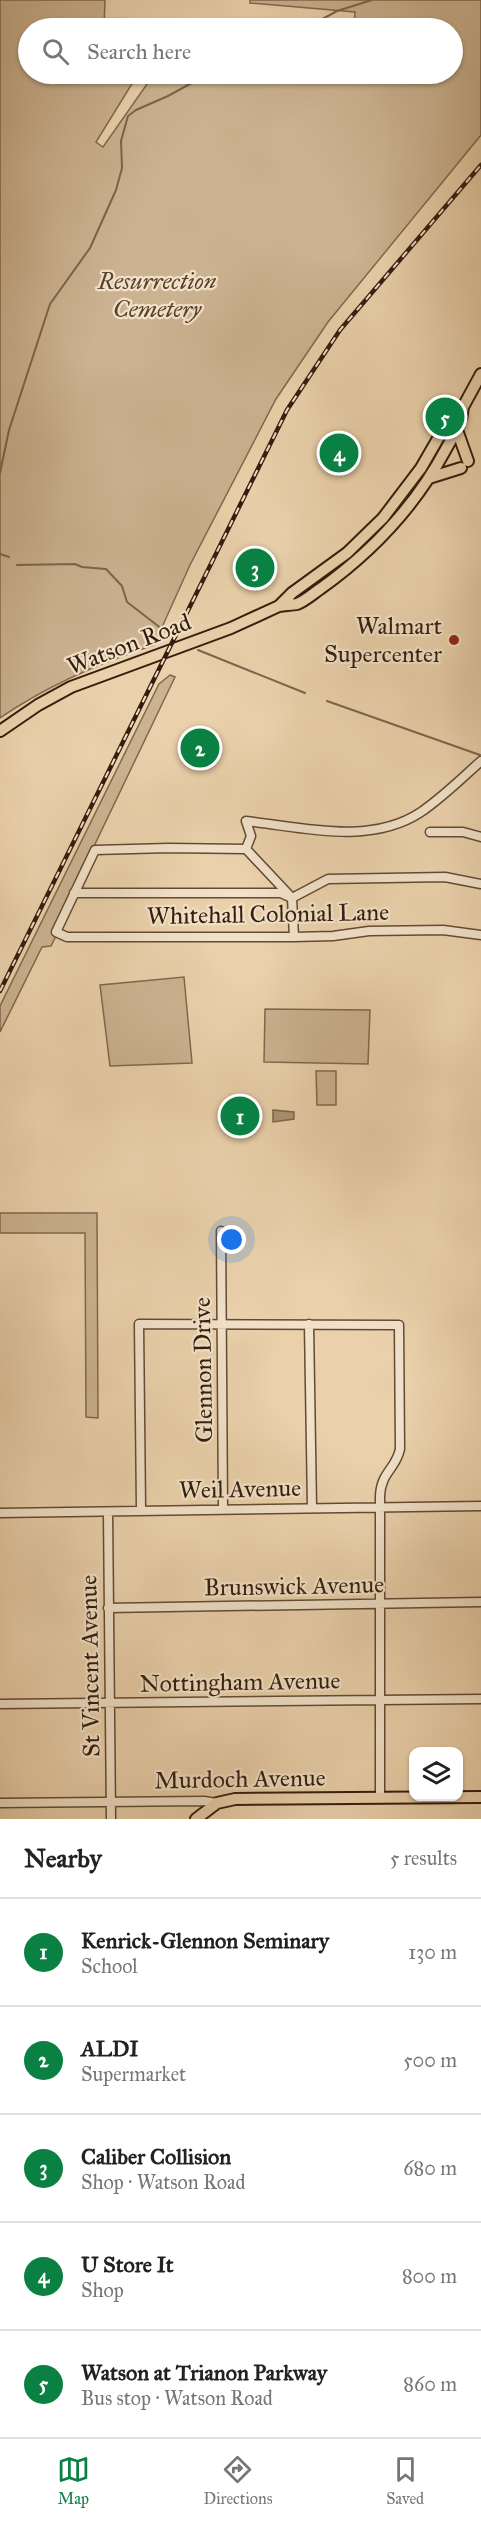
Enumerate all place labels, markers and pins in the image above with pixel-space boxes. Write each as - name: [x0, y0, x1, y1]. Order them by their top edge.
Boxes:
- pin: 5: [426, 394, 464, 440]
- pin: 4: [320, 430, 358, 476]
- pin: 3: [236, 546, 274, 590]
- place label: Walmart Supercenter: [324, 611, 443, 669]
- marker: Walmart Supercenter: [447, 633, 461, 647]
- pin: 2: [180, 726, 220, 771]
- pin: 1: [220, 1094, 260, 1138]

